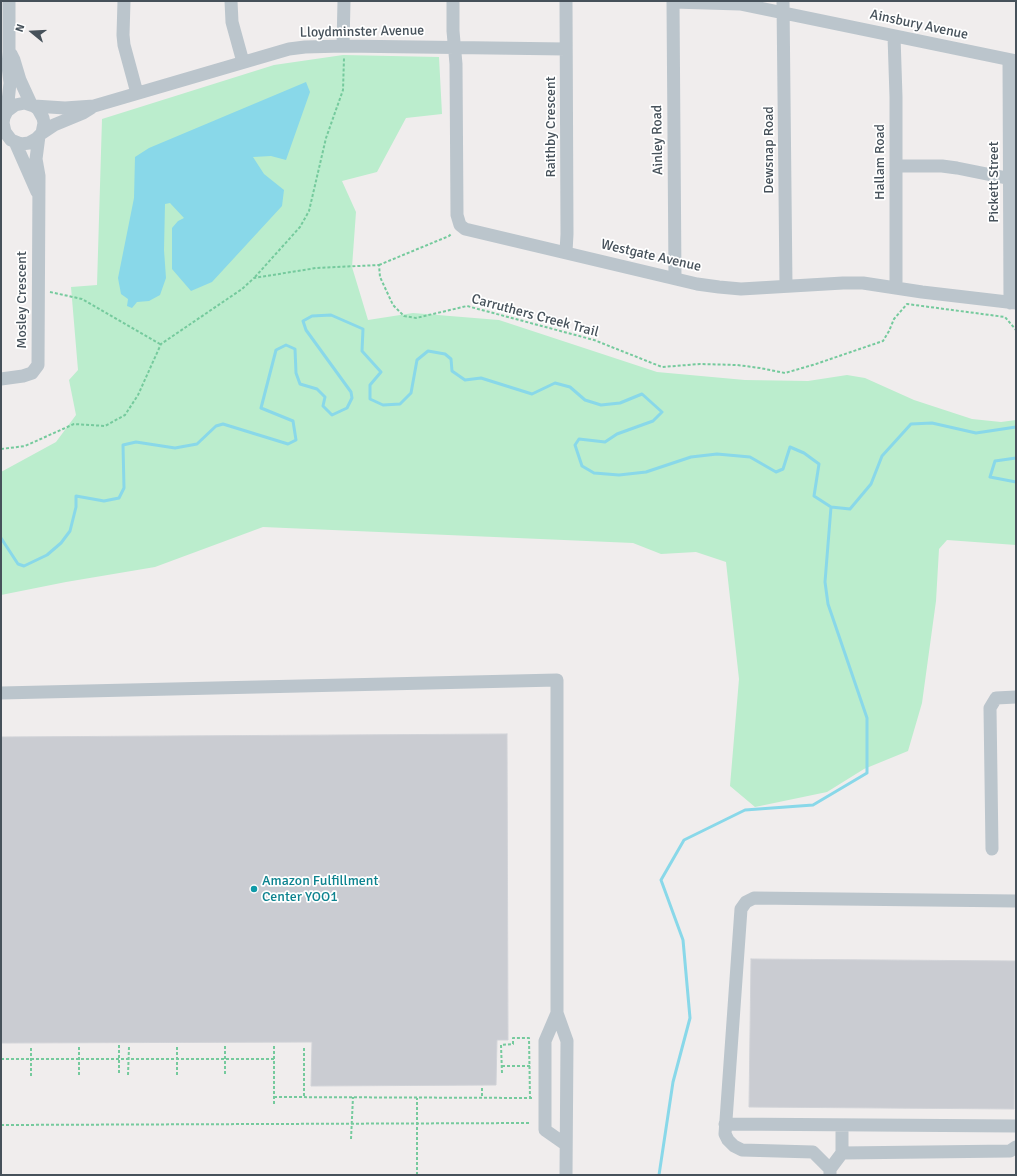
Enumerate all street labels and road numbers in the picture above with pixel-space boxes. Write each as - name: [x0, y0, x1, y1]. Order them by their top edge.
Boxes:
- street label: Ainsbury Avenue: [868, 6, 970, 44]
- street label: Lloydminster Avenue: [300, 23, 424, 41]
- street label: Raithby Crescent: [543, 76, 559, 178]
- street label: Ainley Road: [649, 105, 667, 175]
- street label: Dewsnap Road: [761, 106, 777, 194]
- street label: Hallam Road: [872, 124, 888, 200]
- street label: Pickett Street: [986, 141, 1002, 223]
- street label: Westgate Avenue: [599, 236, 703, 276]
- street label: Mosley Crescent: [14, 251, 30, 349]
- street label: Carruthers Creek Trail: [470, 291, 600, 341]

